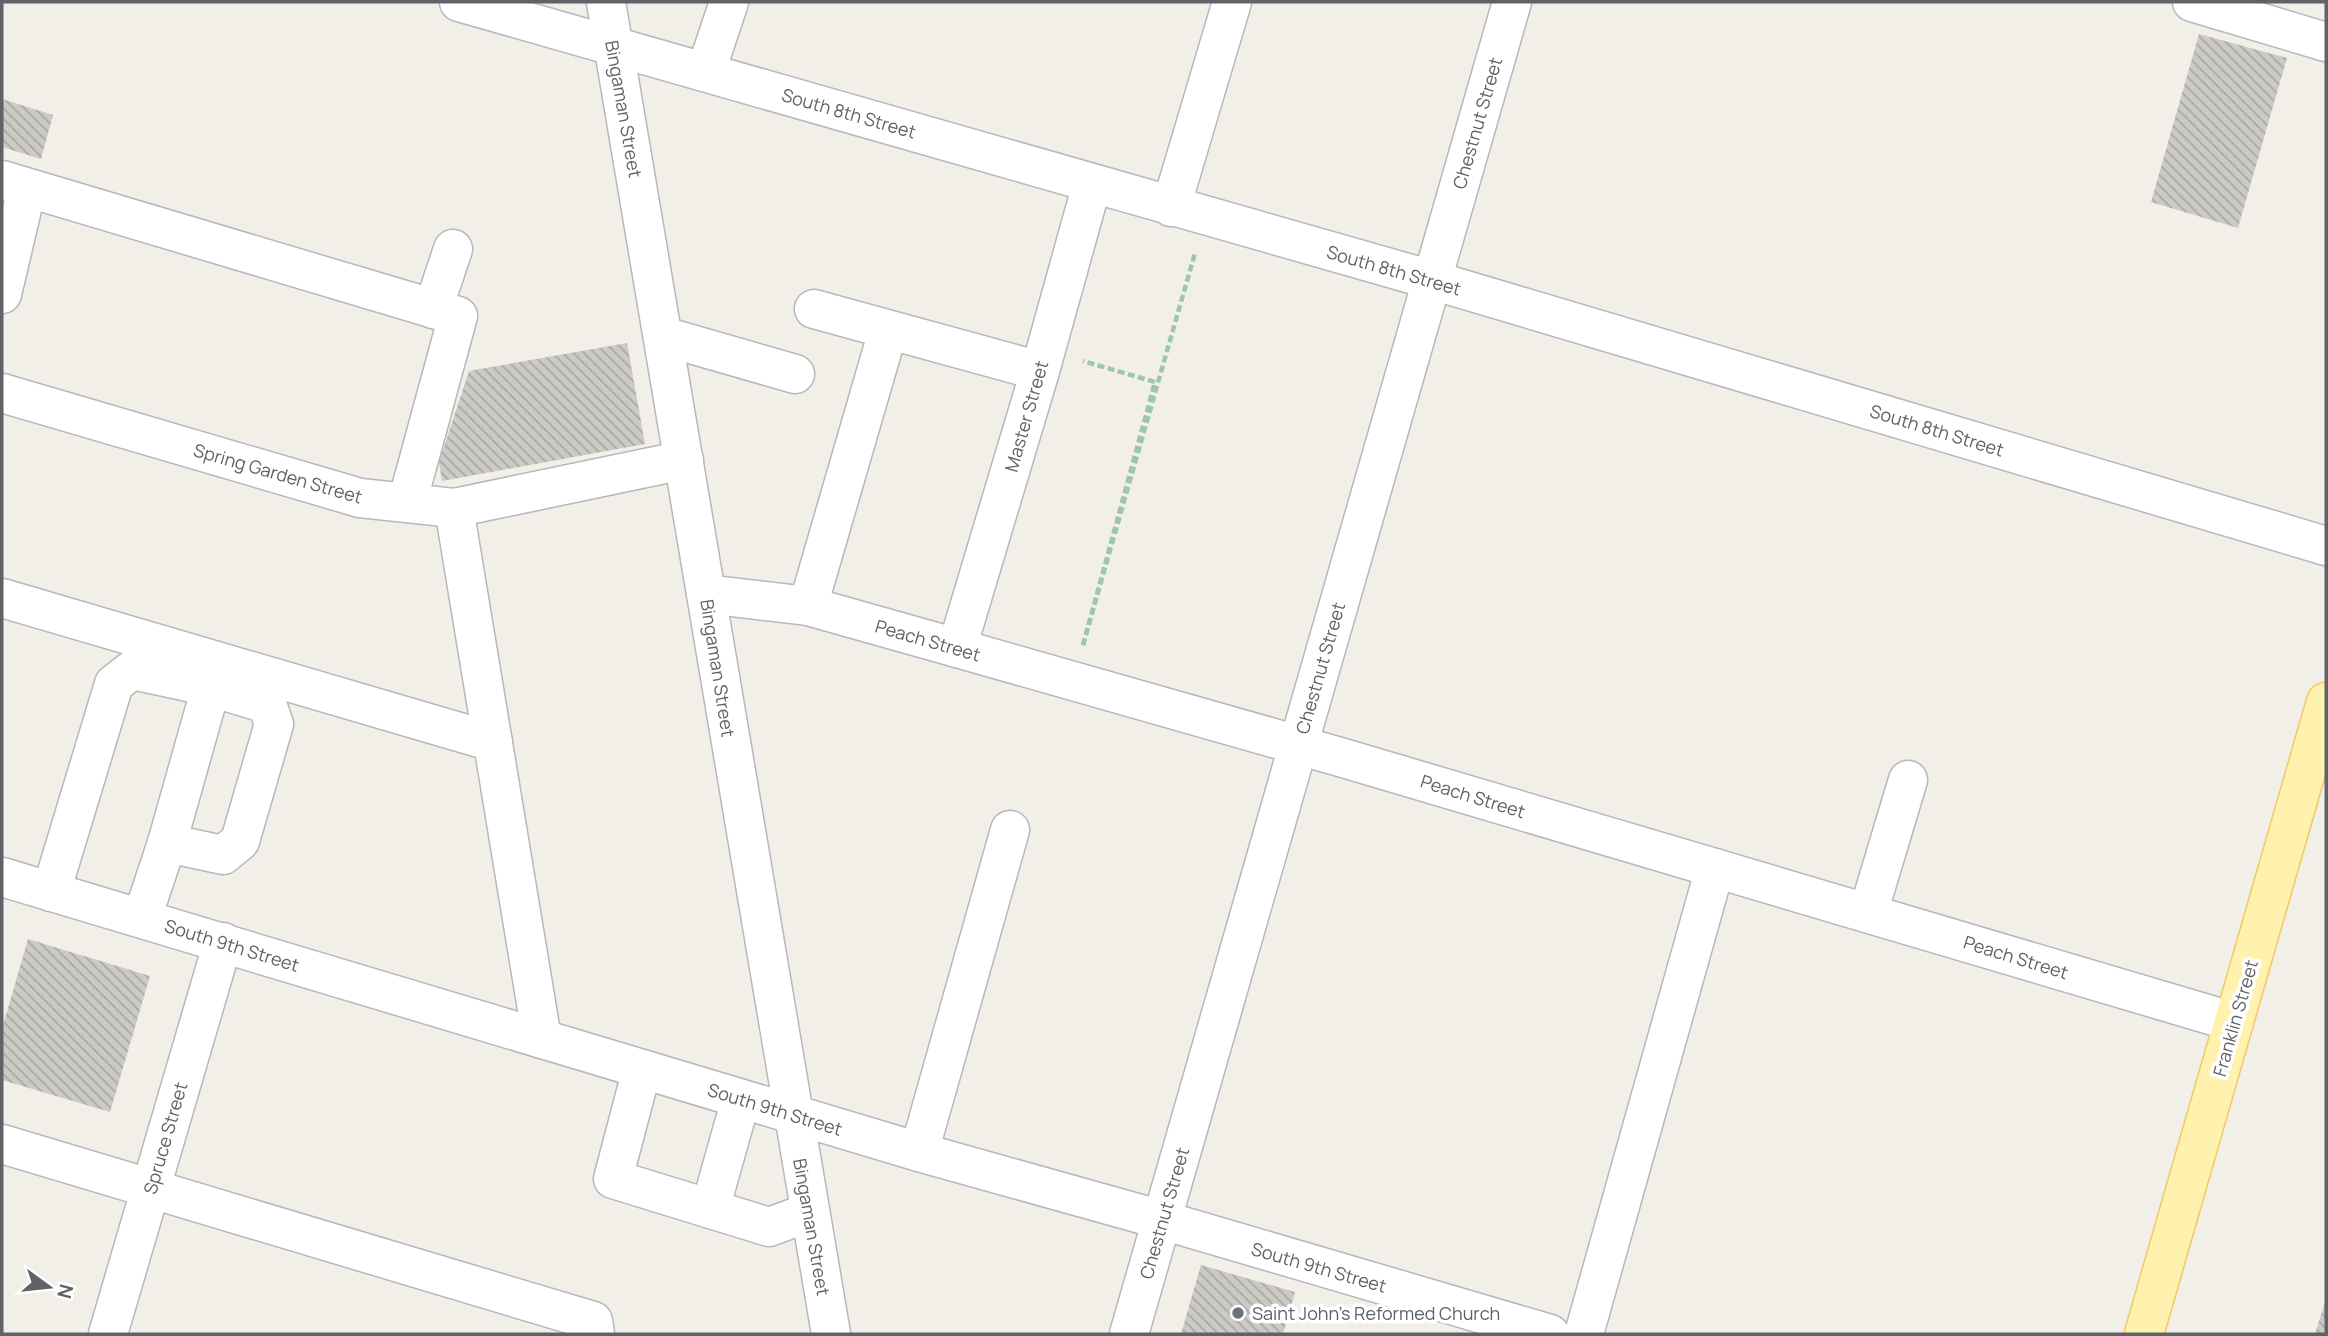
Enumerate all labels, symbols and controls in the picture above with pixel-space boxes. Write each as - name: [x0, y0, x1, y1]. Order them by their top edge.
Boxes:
- street label: Bingaman Street: [600, 38, 648, 180]
- street label: Chestnut Street: [1447, 54, 1507, 192]
- street label: South 8th Street: [779, 82, 919, 144]
- street label: South 8th Street: [1324, 239, 1464, 301]
- street label: Master Street: [999, 357, 1053, 475]
- street label: South 8th Street: [1867, 398, 2007, 462]
- street label: Spring Garden Street: [191, 437, 365, 509]
- street label: Bingaman Street: [695, 597, 741, 739]
- street label: Chestnut Street: [1290, 599, 1350, 737]
- street label: Peach Street: [873, 614, 983, 666]
- street label: Peach Street: [1418, 769, 1528, 823]
- street label: South 9th Street: [162, 913, 302, 977]
- street label: Peach Street: [1961, 930, 2071, 984]
- street label: Franklin Street: [2207, 957, 2263, 1079]
- street label: South 9th Street: [705, 1077, 845, 1141]
- street label: Spruce Street: [138, 1079, 192, 1197]
- street label: Chestnut Street: [1134, 1144, 1194, 1282]
- street label: Bingaman Street: [788, 1156, 836, 1298]
- street label: South 9th Street: [1249, 1236, 1389, 1298]
- north arrow: [14, 1252, 84, 1322]
- text: N: [51, 1281, 80, 1301]
- place label: Saint John's Reformed Church: [1252, 1301, 1500, 1325]
- marker: Saint John's Reformed Church: [1230, 1305, 1246, 1321]

